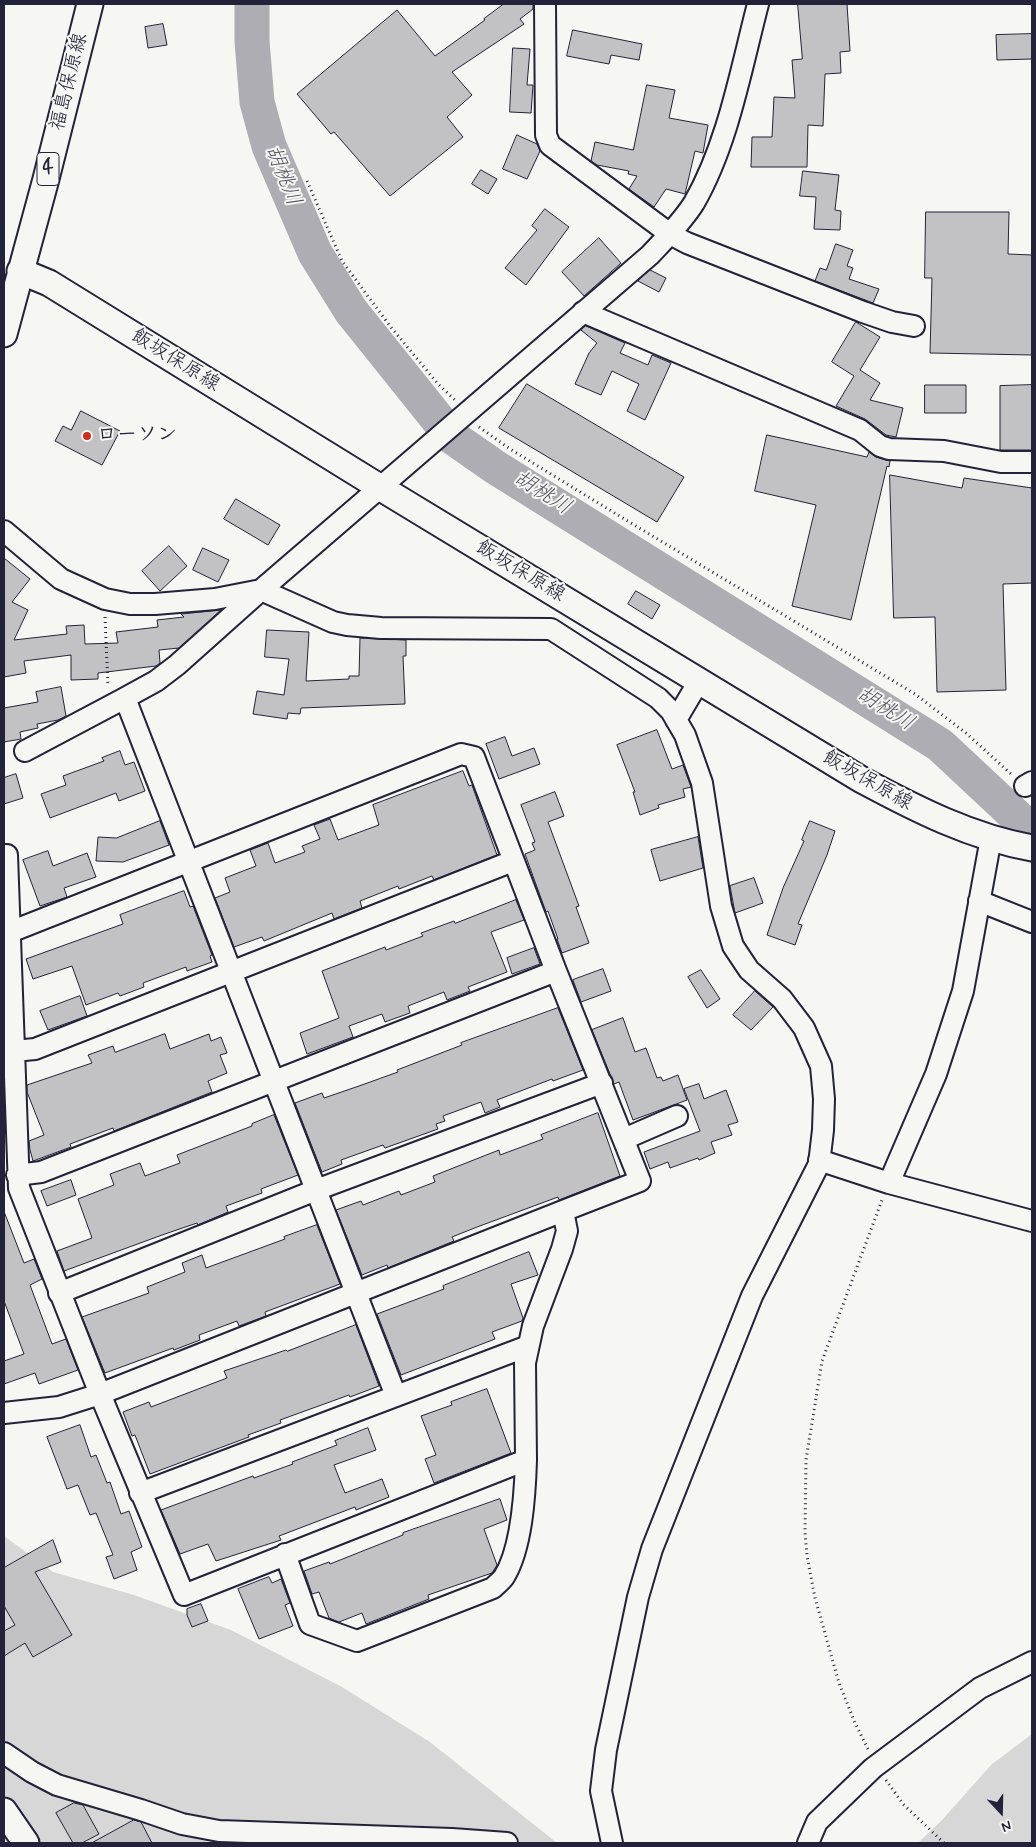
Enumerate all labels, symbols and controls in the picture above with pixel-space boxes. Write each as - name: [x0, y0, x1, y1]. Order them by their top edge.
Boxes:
- street label: 福島保原線: [46, 31, 94, 133]
- water label: 胡桃川: [259, 142, 305, 210]
- road number: 4: [37, 152, 59, 185]
- street label: 飯坂保原線: [126, 324, 224, 398]
- place label: ローソン: [97, 424, 177, 448]
- marker: ローソン: [81, 430, 93, 442]
- water label: 胡桃川: [509, 467, 575, 521]
- street label: 飯坂保原線: [471, 536, 569, 608]
- water label: 胡桃川: [852, 683, 918, 737]
- street label: 飯坂保原線: [818, 746, 916, 816]
- north arrow: [976, 1787, 1026, 1837]
- text: N: [999, 1816, 1014, 1836]

